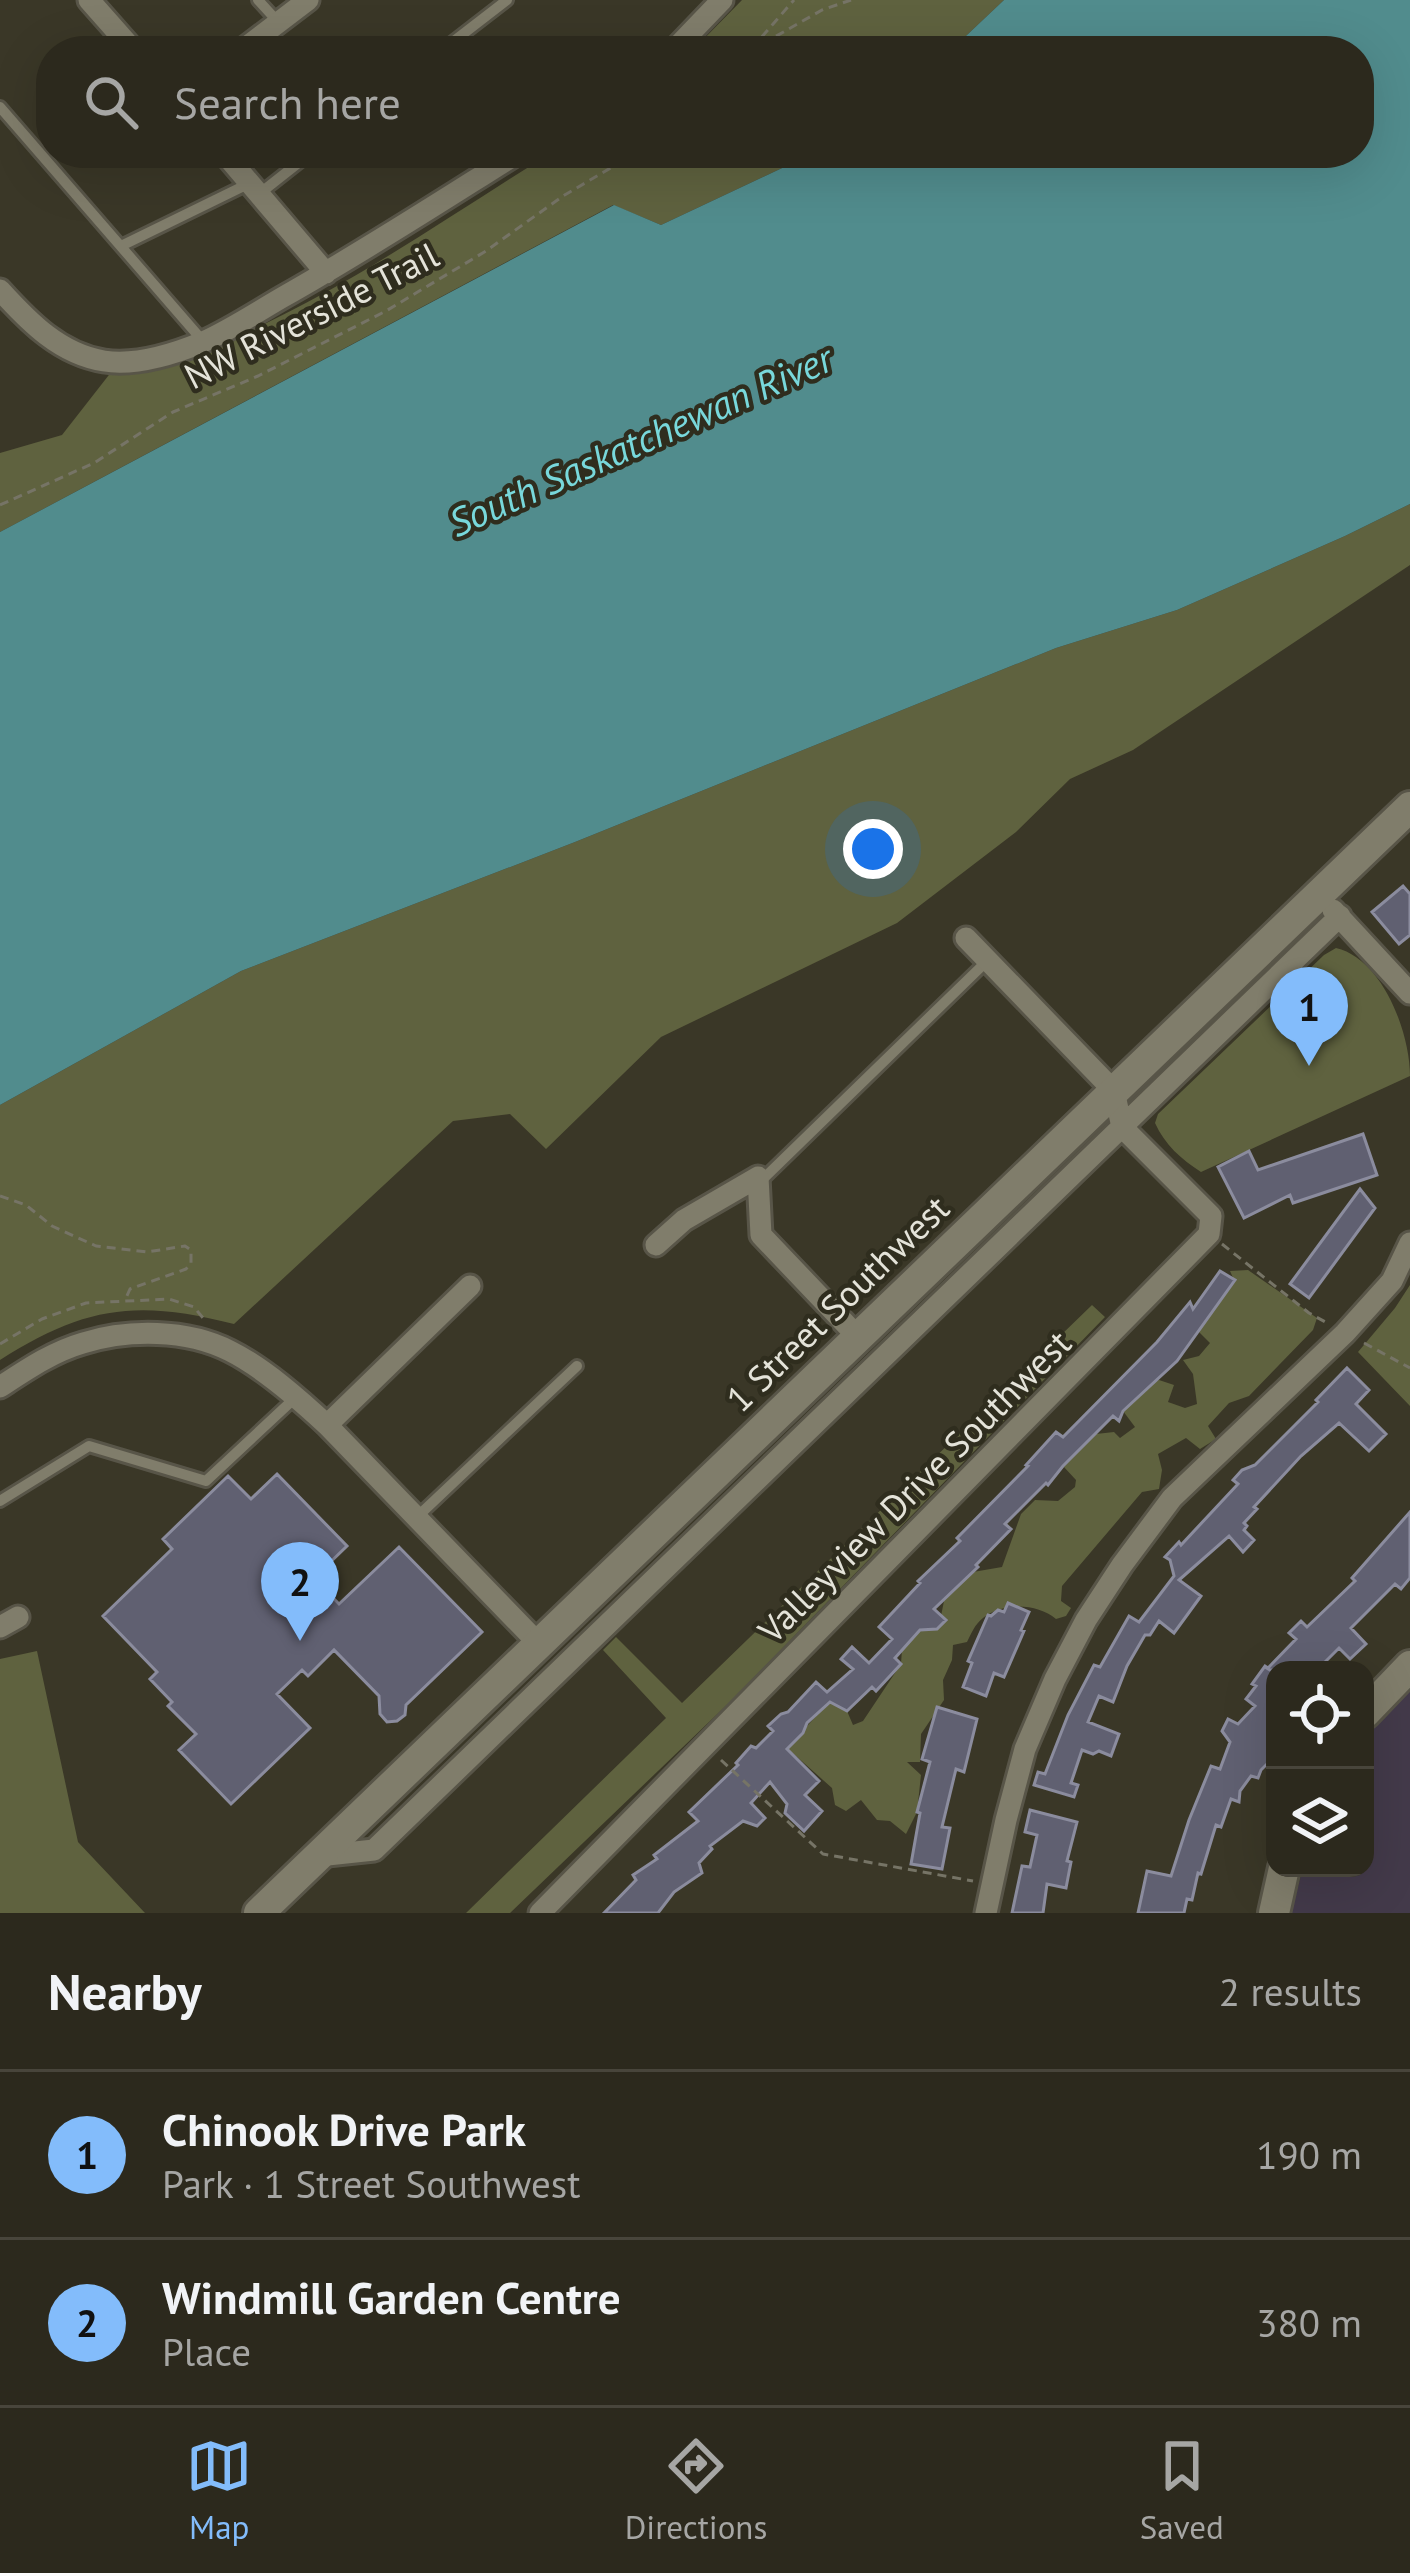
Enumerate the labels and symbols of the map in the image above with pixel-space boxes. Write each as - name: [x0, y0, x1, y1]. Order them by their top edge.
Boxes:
- street label: NW Riverside Trail: [176, 231, 446, 399]
- water label: South Saskatchewan River: [440, 331, 842, 548]
- your location: [843, 819, 903, 879]
- pin: 1: [1270, 967, 1348, 1066]
- street label: 1 Street Southwest: [716, 1185, 958, 1421]
- street label: Valleyview Drive Southwest: [747, 1320, 1080, 1653]
- pin: 2: [261, 1542, 339, 1641]

